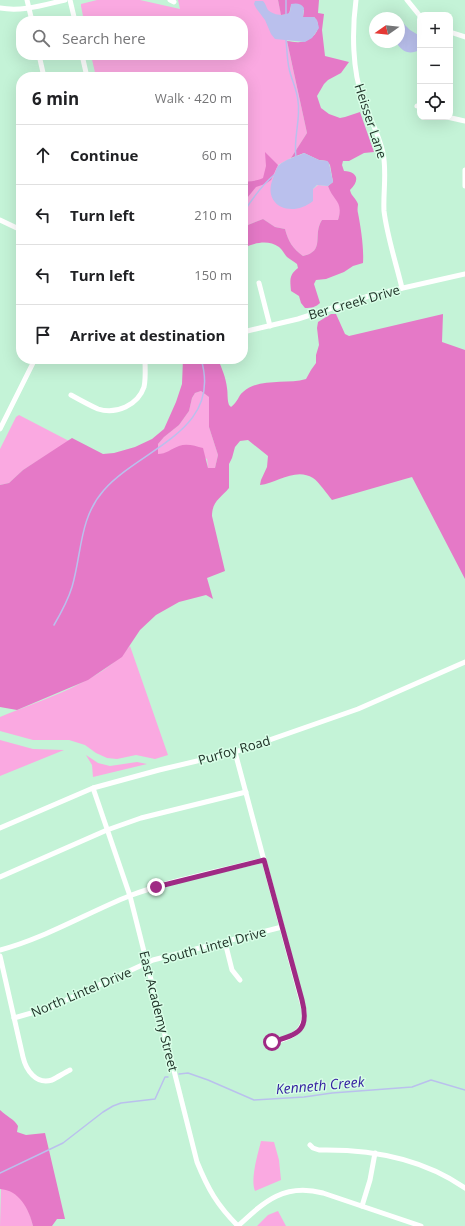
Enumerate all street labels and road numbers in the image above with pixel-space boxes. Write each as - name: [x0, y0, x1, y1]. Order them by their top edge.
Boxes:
- street label: Heisser Lane: [350, 81, 392, 161]
- street label: Ber Creek Drive: [306, 280, 402, 324]
- street label: Purfoy Road: [196, 731, 272, 769]
- street label: South Lintel Drive: [160, 922, 268, 968]
- street label: East Academy Street: [135, 949, 183, 1074]
- street label: North Lintel Drive: [28, 963, 134, 1021]

